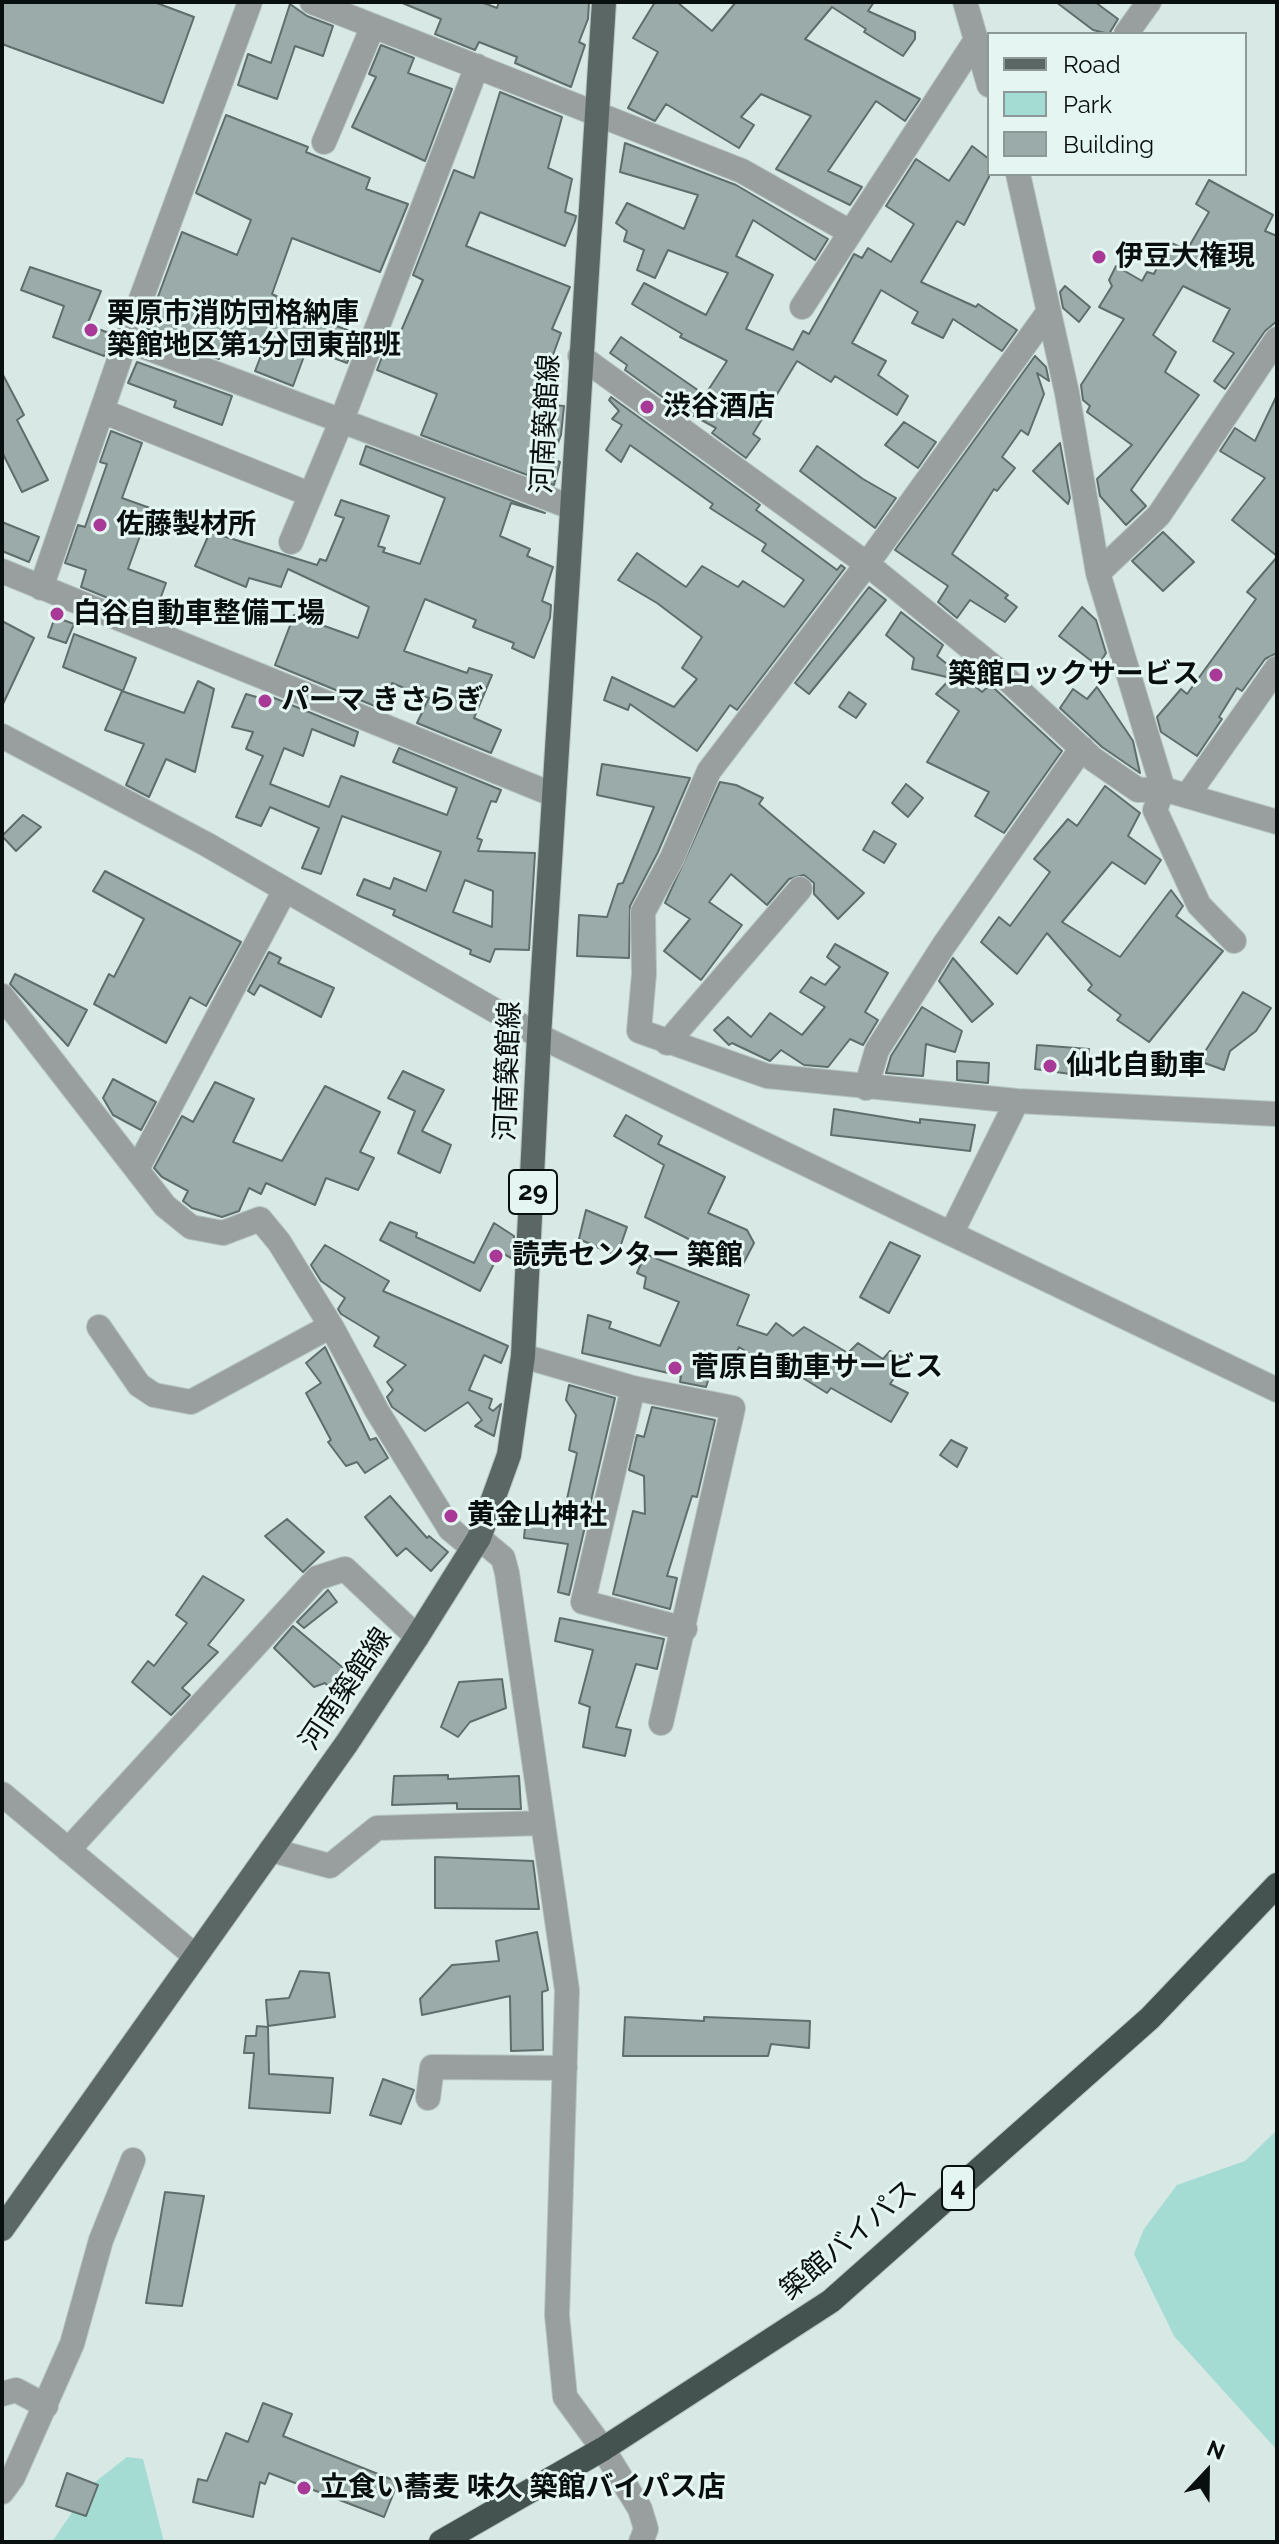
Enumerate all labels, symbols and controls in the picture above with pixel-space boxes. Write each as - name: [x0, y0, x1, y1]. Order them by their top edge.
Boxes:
- legend: [987, 32, 1247, 176]
- text: Road: [1063, 50, 1121, 79]
- text: Park: [1063, 90, 1112, 119]
- text: Building: [1063, 130, 1154, 159]
- place label: 伊豆大権現: [1115, 240, 1255, 274]
- marker: 伊豆大権現: [1090, 248, 1108, 266]
- place label: 栗原市消防団格納庫 築館地区第1分団東部班: [107, 297, 401, 363]
- marker: 栗原市消防団格納庫 築館地区第1分団東部班: [82, 321, 100, 339]
- street label: 河南築館線: [526, 353, 566, 495]
- place label: 渋谷酒店: [663, 390, 775, 424]
- marker: 渋谷酒店: [638, 398, 656, 416]
- place label: 佐藤製材所: [116, 508, 256, 542]
- marker: 佐藤製材所: [91, 516, 109, 534]
- place label: 白谷自動車整備工場: [73, 597, 325, 631]
- marker: 白谷自動車整備工場: [48, 605, 66, 623]
- place label: 築館ロックサービス: [948, 658, 1200, 692]
- marker: 築館ロックサービス: [1207, 666, 1225, 684]
- place label: パーマ きさらぎ: [281, 684, 484, 718]
- marker: パーマ きさらぎ: [256, 692, 274, 710]
- street label: 河南築館線: [489, 1000, 527, 1142]
- place label: 仙北自動車: [1066, 1049, 1206, 1083]
- marker: 仙北自動車: [1041, 1057, 1059, 1075]
- road number: 29: [509, 1170, 557, 1214]
- place label: 読売センター 築館: [512, 1239, 743, 1273]
- marker: 読売センター 築館: [487, 1247, 505, 1265]
- place label: 菅原自動車サービス: [691, 1351, 943, 1385]
- marker: 菅原自動車サービス: [666, 1359, 684, 1377]
- place label: 黄金山神社: [467, 1499, 607, 1533]
- marker: 黄金山神社: [442, 1507, 460, 1525]
- street label: 河南築館線: [293, 1622, 399, 1756]
- road number: 4: [942, 2166, 974, 2210]
- street label: 築館バイパス: [774, 2173, 924, 2307]
- north arrow: [1167, 2432, 1247, 2512]
- text: N: [1203, 2435, 1229, 2465]
- place label: 立食い蕎麦 味久 築館バイパス店: [320, 2471, 725, 2505]
- marker: 立食い蕎麦 味久 築館バイパス店: [295, 2479, 313, 2497]

